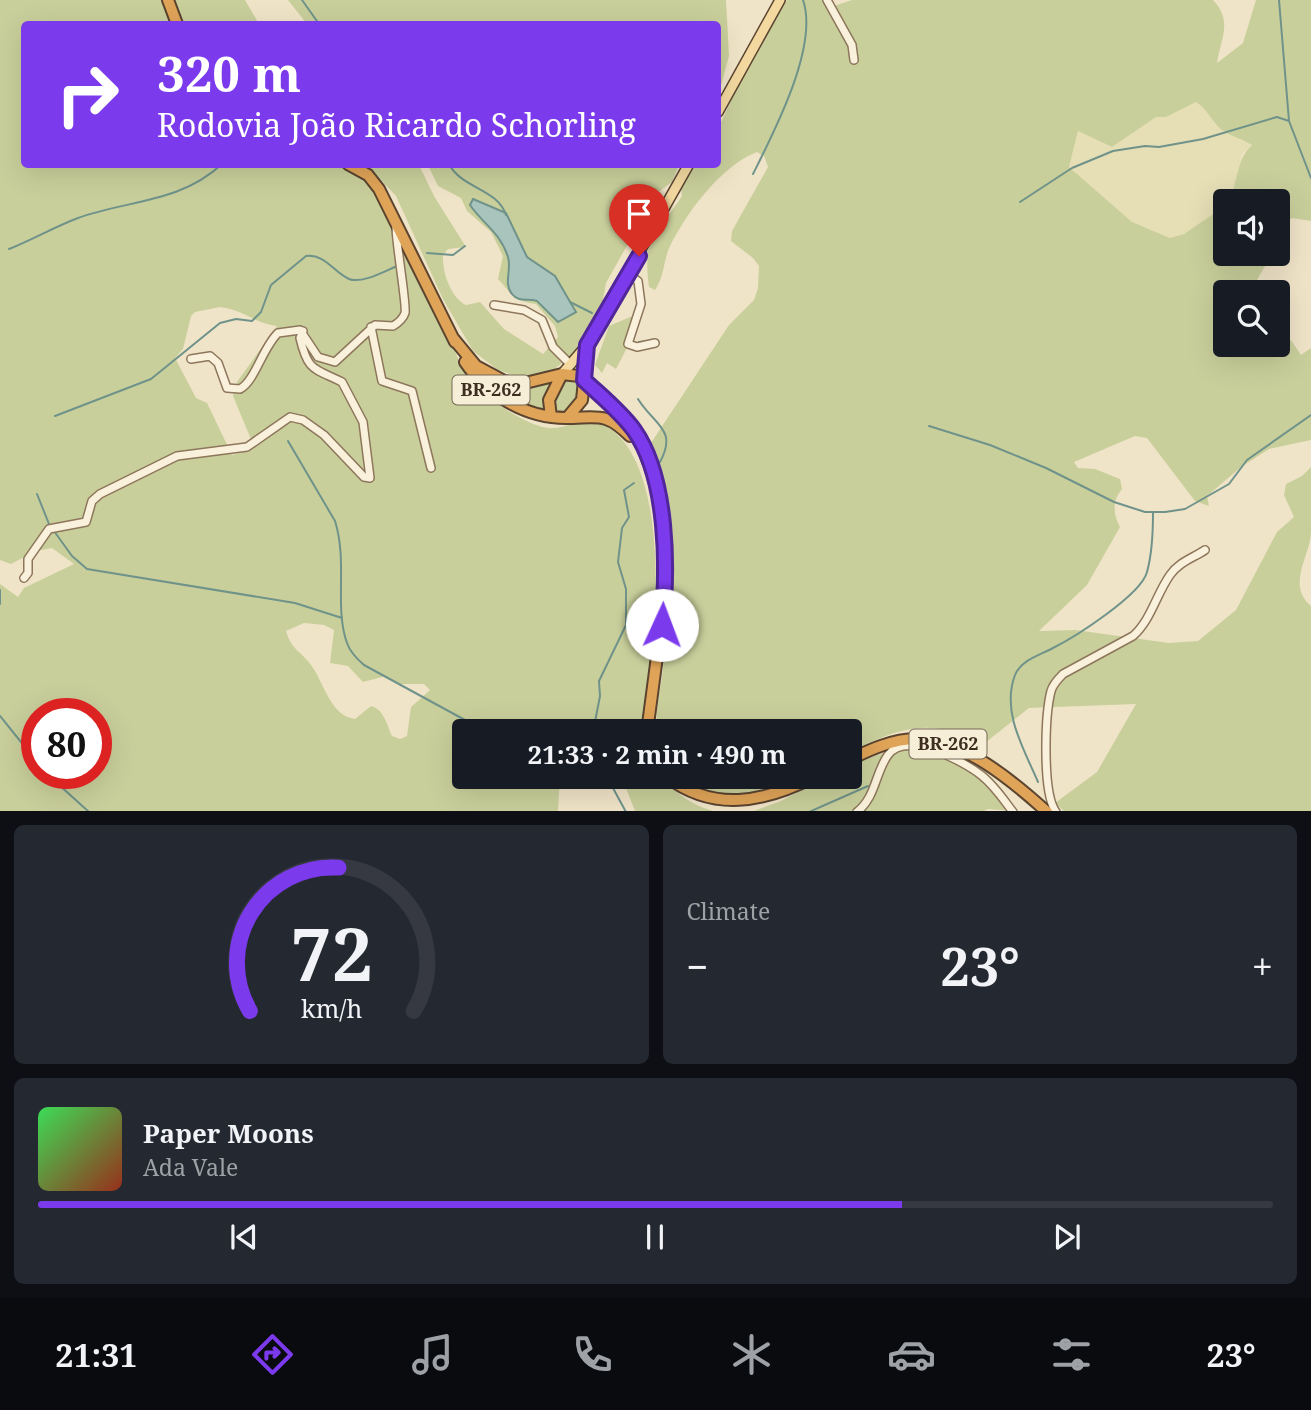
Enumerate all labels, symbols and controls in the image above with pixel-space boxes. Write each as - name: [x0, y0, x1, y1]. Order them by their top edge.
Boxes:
- text: 320 m: [157, 40, 301, 106]
- icon: right: [42, 49, 133, 140]
- text: Rodovia João Ricardo Schorling: [157, 103, 636, 146]
- pin: [609, 184, 669, 256]
- map controls: [1213, 189, 1290, 357]
- button: sound: [1213, 189, 1290, 266]
- icon: arrive: [620, 195, 658, 233]
- button: search: [1213, 280, 1290, 357]
- road number: BR-262: [452, 376, 530, 404]
- position arrow: [625, 588, 699, 662]
- speed limit sign: 80: [21, 698, 112, 789]
- road number: BR-262: [909, 730, 986, 758]
- text: 21:33 · 2 min · 490 m: [527, 736, 787, 772]
- text: Climate: [687, 895, 770, 927]
- text: 72: [290, 903, 372, 1002]
- text: 23°: [940, 930, 1020, 1001]
- text: −: [687, 940, 709, 992]
- text: +: [1252, 940, 1273, 992]
- text: km/h: [301, 990, 362, 1024]
- text: Paper Moons: [143, 1115, 314, 1151]
- text: Ada Vale: [143, 1151, 238, 1183]
- icon: previous: [225, 1218, 263, 1256]
- icon: pause: [636, 1218, 674, 1256]
- icon: next: [1048, 1218, 1086, 1256]
- icon: directions: [248, 1330, 297, 1379]
- icon: music: [408, 1330, 457, 1379]
- icon: phone: [568, 1330, 617, 1379]
- icon: climate: [727, 1330, 776, 1379]
- icon: car: [887, 1330, 936, 1379]
- icon: filters: [1047, 1330, 1096, 1379]
- text: 21:31: [55, 1333, 137, 1376]
- text: 23°: [1207, 1333, 1256, 1376]

